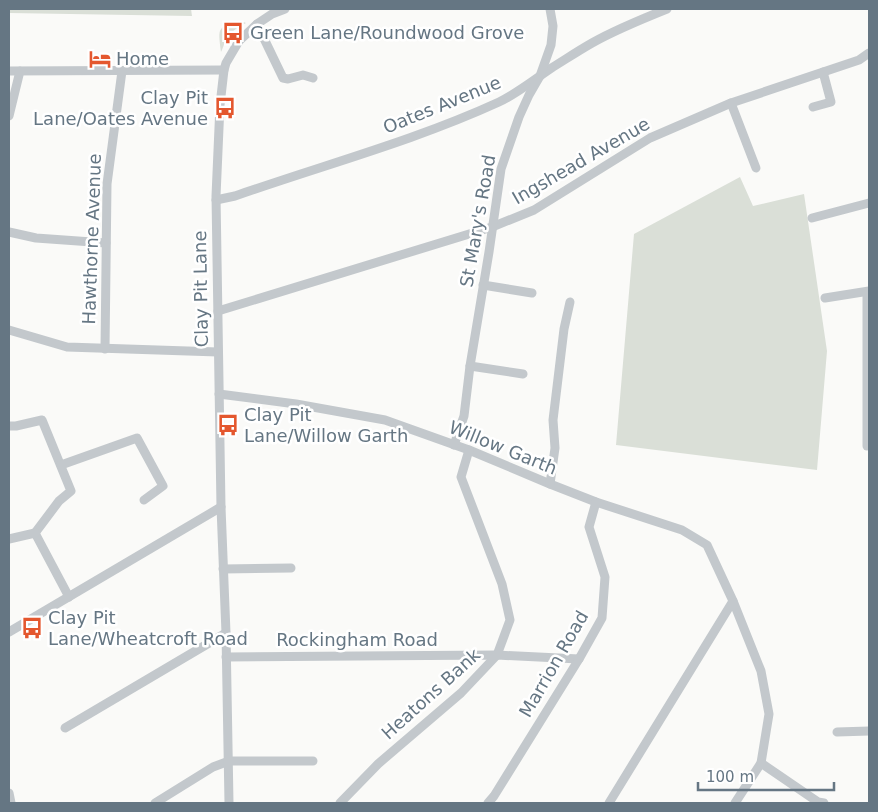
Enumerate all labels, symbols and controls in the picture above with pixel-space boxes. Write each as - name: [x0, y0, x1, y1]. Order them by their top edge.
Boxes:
- bus stop icon: Green Lane/Roundwood Grove: [220, 20, 246, 46]
- place label: Green Lane/Roundwood Grove: [250, 22, 524, 43]
- hotel icon: Home: [87, 46, 113, 72]
- place label: Home: [116, 48, 169, 69]
- street label: Oates Avenue: [380, 71, 504, 138]
- place label: Clay Pit Lane/Oates Avenue: [33, 87, 208, 129]
- bus stop icon: Clay Pit Lane/Oates Avenue: [212, 95, 238, 121]
- street label: Ingshead Avenue: [508, 113, 653, 208]
- street label: Hawthorne Avenue: [78, 153, 105, 325]
- street label: St Mary's Road: [456, 153, 499, 289]
- street label: Clay Pit Lane: [189, 230, 212, 348]
- place label: Clay Pit Lane/Willow Garth: [244, 404, 408, 446]
- bus stop icon: Clay Pit Lane/Willow Garth: [215, 412, 241, 438]
- street label: Willow Garth: [446, 416, 560, 479]
- place label: Clay Pit Lane/Wheatcroft Road: [48, 607, 248, 649]
- street label: Marrion Road: [515, 607, 593, 721]
- bus stop icon: Clay Pit Lane/Wheatcroft Road: [19, 615, 45, 641]
- street label: Rockingham Road: [276, 629, 438, 650]
- street label: Heatons Bank: [377, 643, 485, 743]
- scale bar: [698, 760, 834, 792]
- text: 100 m: [706, 768, 754, 786]

